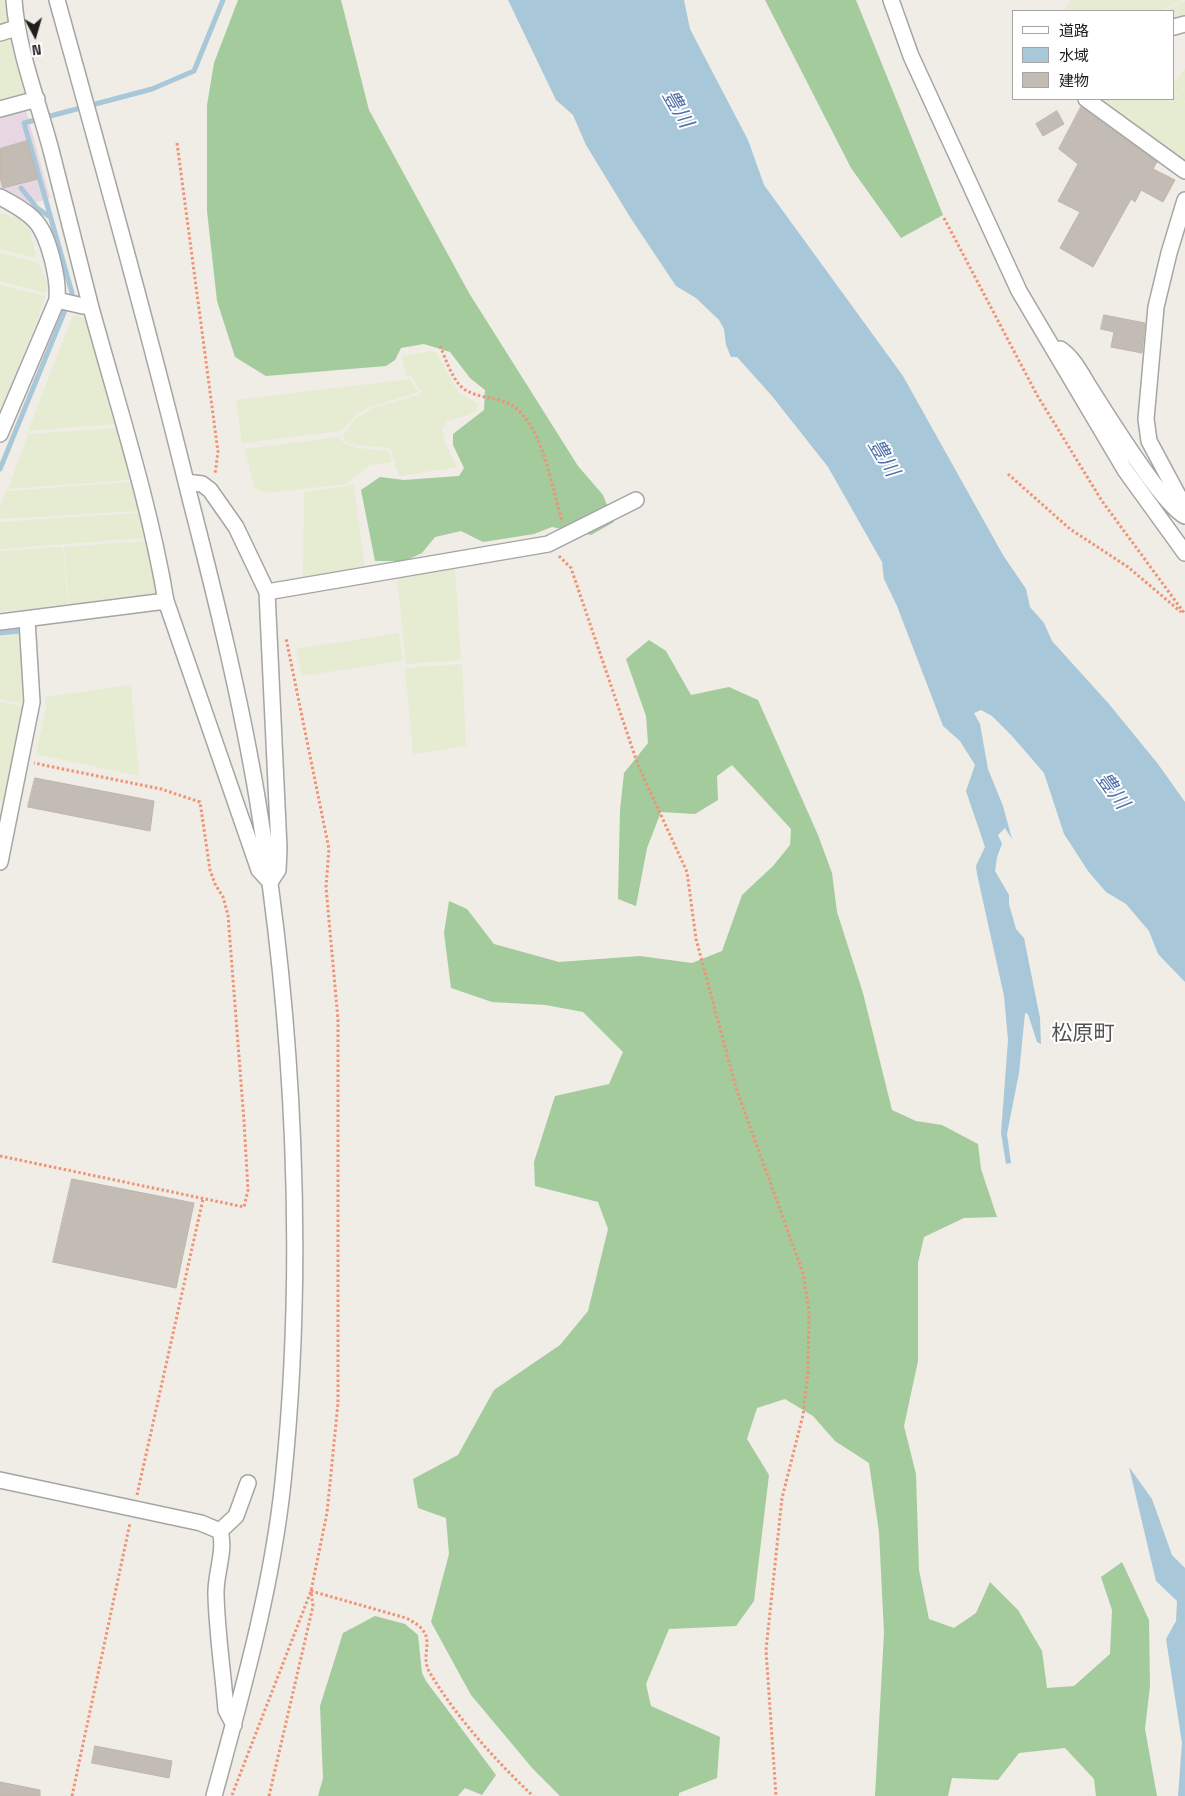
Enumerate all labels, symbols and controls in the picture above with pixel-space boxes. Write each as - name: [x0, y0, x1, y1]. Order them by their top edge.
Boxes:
- north arrow: [10, 10, 60, 60]
- legend: [1012, 10, 1175, 100]
- text: 道路: [1059, 21, 1089, 40]
- text: N: [31, 40, 42, 59]
- text: 水域: [1059, 46, 1089, 65]
- text: 建物: [1059, 71, 1089, 90]
- water label: 豊川: [657, 86, 697, 132]
- water label: 豊川: [862, 435, 904, 481]
- water label: 豊川: [1091, 768, 1133, 814]
- district label: 松原町: [1052, 1021, 1114, 1047]

